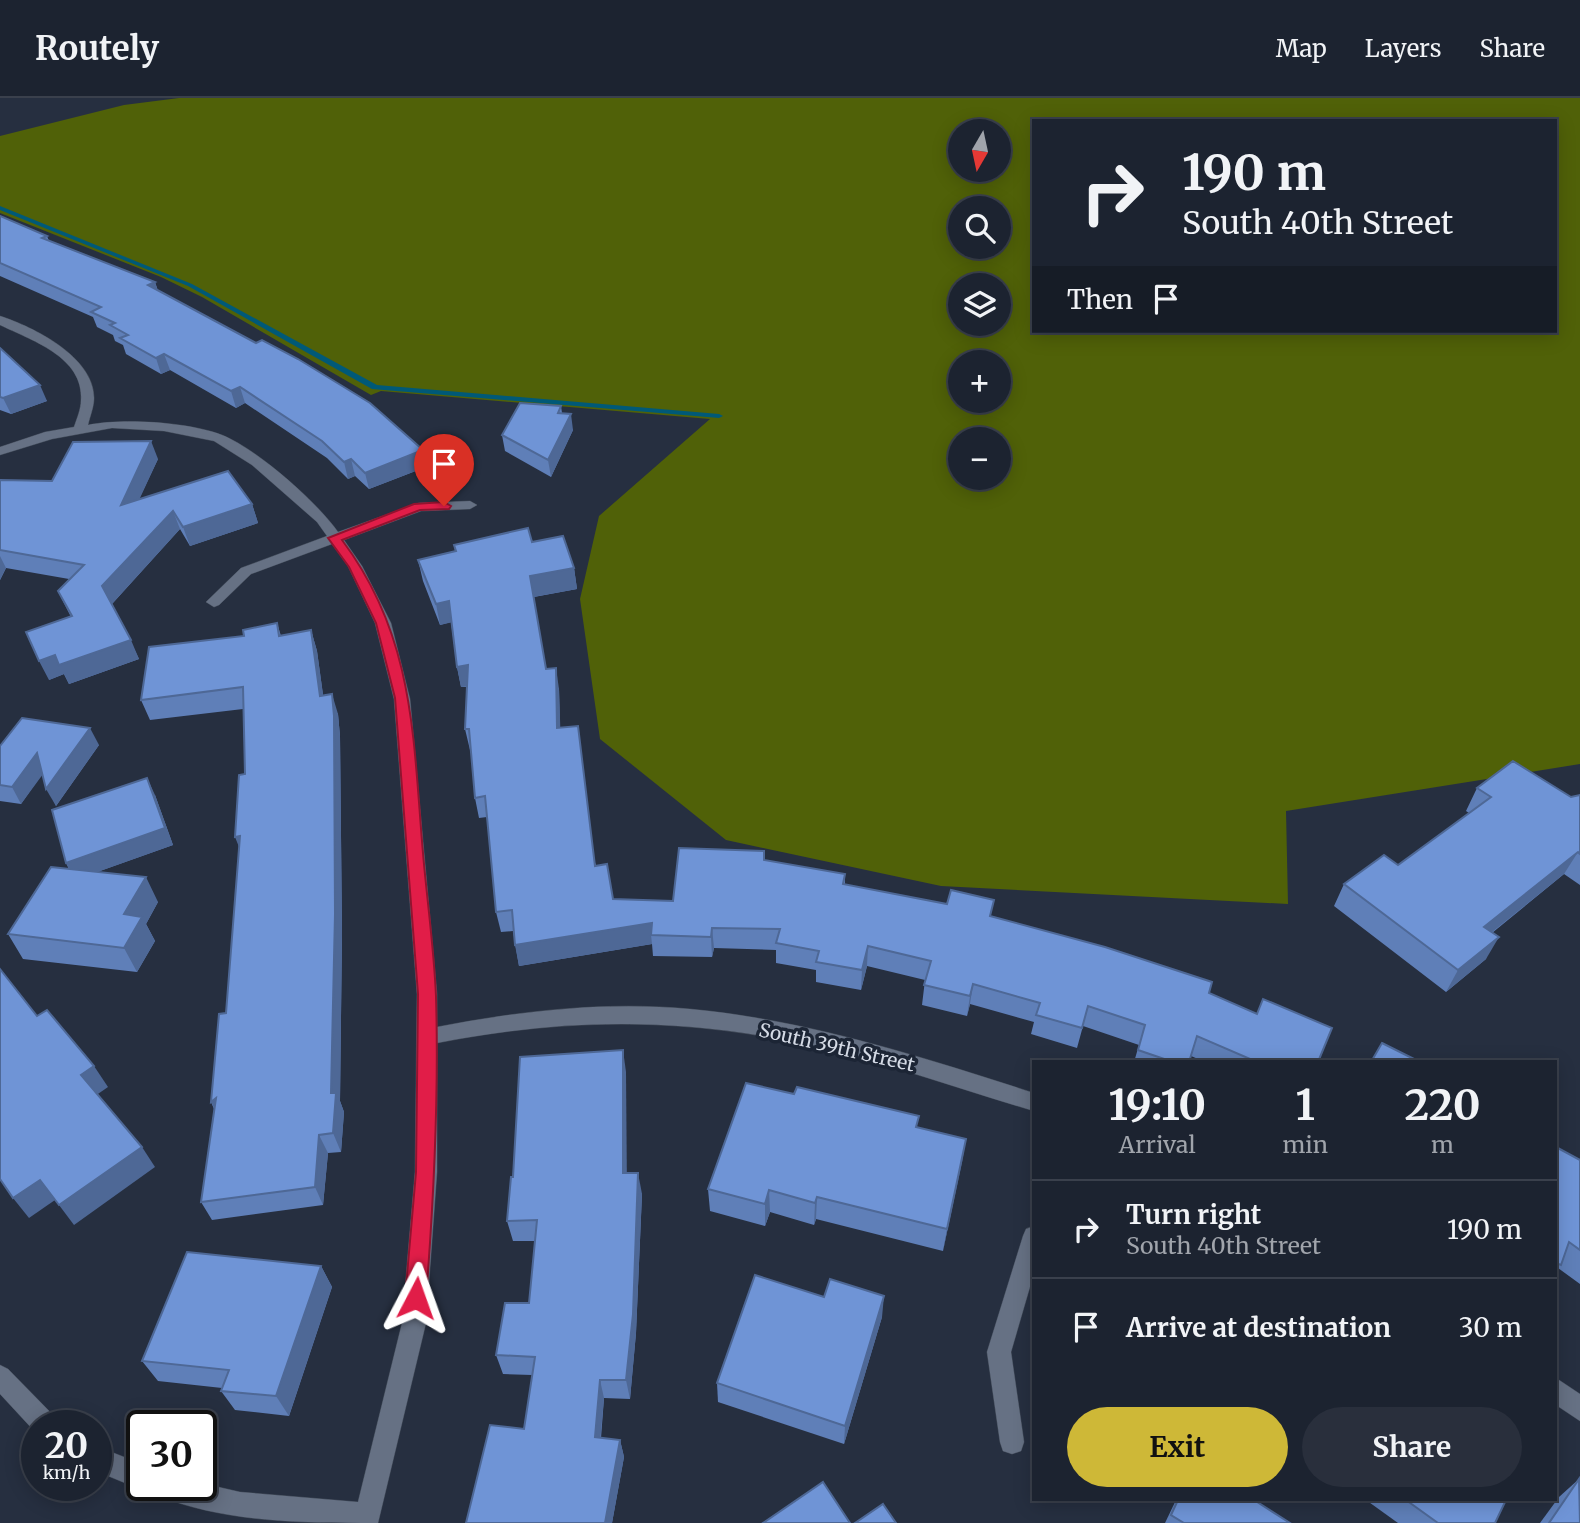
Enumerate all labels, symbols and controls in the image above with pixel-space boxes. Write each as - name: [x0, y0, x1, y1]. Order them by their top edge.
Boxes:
- text: Routely: [35, 28, 159, 69]
- text: Map: [1276, 33, 1327, 64]
- text: Layers: [1365, 33, 1441, 64]
- text: Share: [1479, 33, 1545, 64]
- north arrow: [948, 119, 1012, 182]
- map controls: [948, 119, 1011, 490]
- text: 190 m: [1182, 142, 1326, 203]
- icon: right: [1067, 147, 1158, 238]
- button: search: [948, 196, 1011, 259]
- text: South 40th Street: [1182, 203, 1453, 243]
- button: layers: [948, 273, 1011, 336]
- icon: arrive: [1147, 280, 1185, 318]
- text: Then: [1067, 283, 1133, 316]
- button: +: [948, 350, 1011, 413]
- button: −: [948, 427, 1011, 490]
- pin: [414, 434, 474, 506]
- icon: arrive: [425, 445, 463, 483]
- street label: South 39th Street: [757, 1017, 918, 1077]
- text: 19:10: [1108, 1079, 1206, 1131]
- text: 1: [1296, 1079, 1315, 1131]
- text: 220: [1404, 1079, 1481, 1131]
- text: Arrival: [1119, 1130, 1196, 1159]
- text: min: [1283, 1130, 1328, 1159]
- text: m: [1431, 1130, 1454, 1159]
- text: Turn right: [1126, 1198, 1261, 1231]
- icon: right: [1067, 1210, 1105, 1248]
- text: 190 m: [1447, 1213, 1522, 1246]
- text: South 40th Street: [1126, 1231, 1321, 1260]
- position arrow: [379, 1261, 453, 1335]
- icon: arrive: [1067, 1308, 1105, 1346]
- text: Arrive at destination: [1126, 1311, 1391, 1344]
- text: 30 m: [1459, 1311, 1522, 1344]
- button: Exit: [1067, 1407, 1288, 1487]
- button: Share: [1302, 1407, 1522, 1487]
- speed limit sign: 30: [126, 1410, 217, 1501]
- text: 20: [45, 1424, 88, 1468]
- text: km/h: [43, 1461, 90, 1484]

